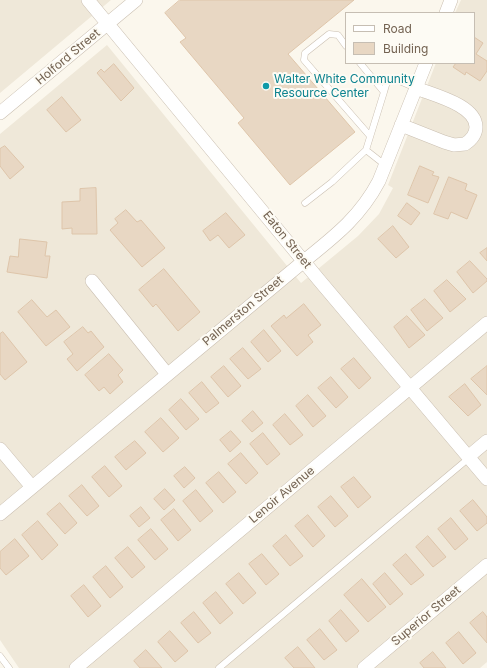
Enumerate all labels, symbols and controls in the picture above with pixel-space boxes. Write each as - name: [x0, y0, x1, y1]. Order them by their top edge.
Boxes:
- legend: [345, 12, 475, 64]
- text: Road: [383, 21, 412, 36]
- street label: Holford Street: [33, 26, 103, 88]
- text: Building: [383, 41, 428, 56]
- place label: Walter White Community Resource Center: [274, 72, 415, 100]
- marker: Walter White Community Resource Center: [261, 81, 271, 91]
- street label: Eaton Street: [260, 209, 314, 271]
- street label: Palmerston Street: [200, 273, 286, 349]
- street label: Lenoir Avenue: [246, 463, 318, 527]
- street label: Superior Street: [389, 583, 463, 649]

